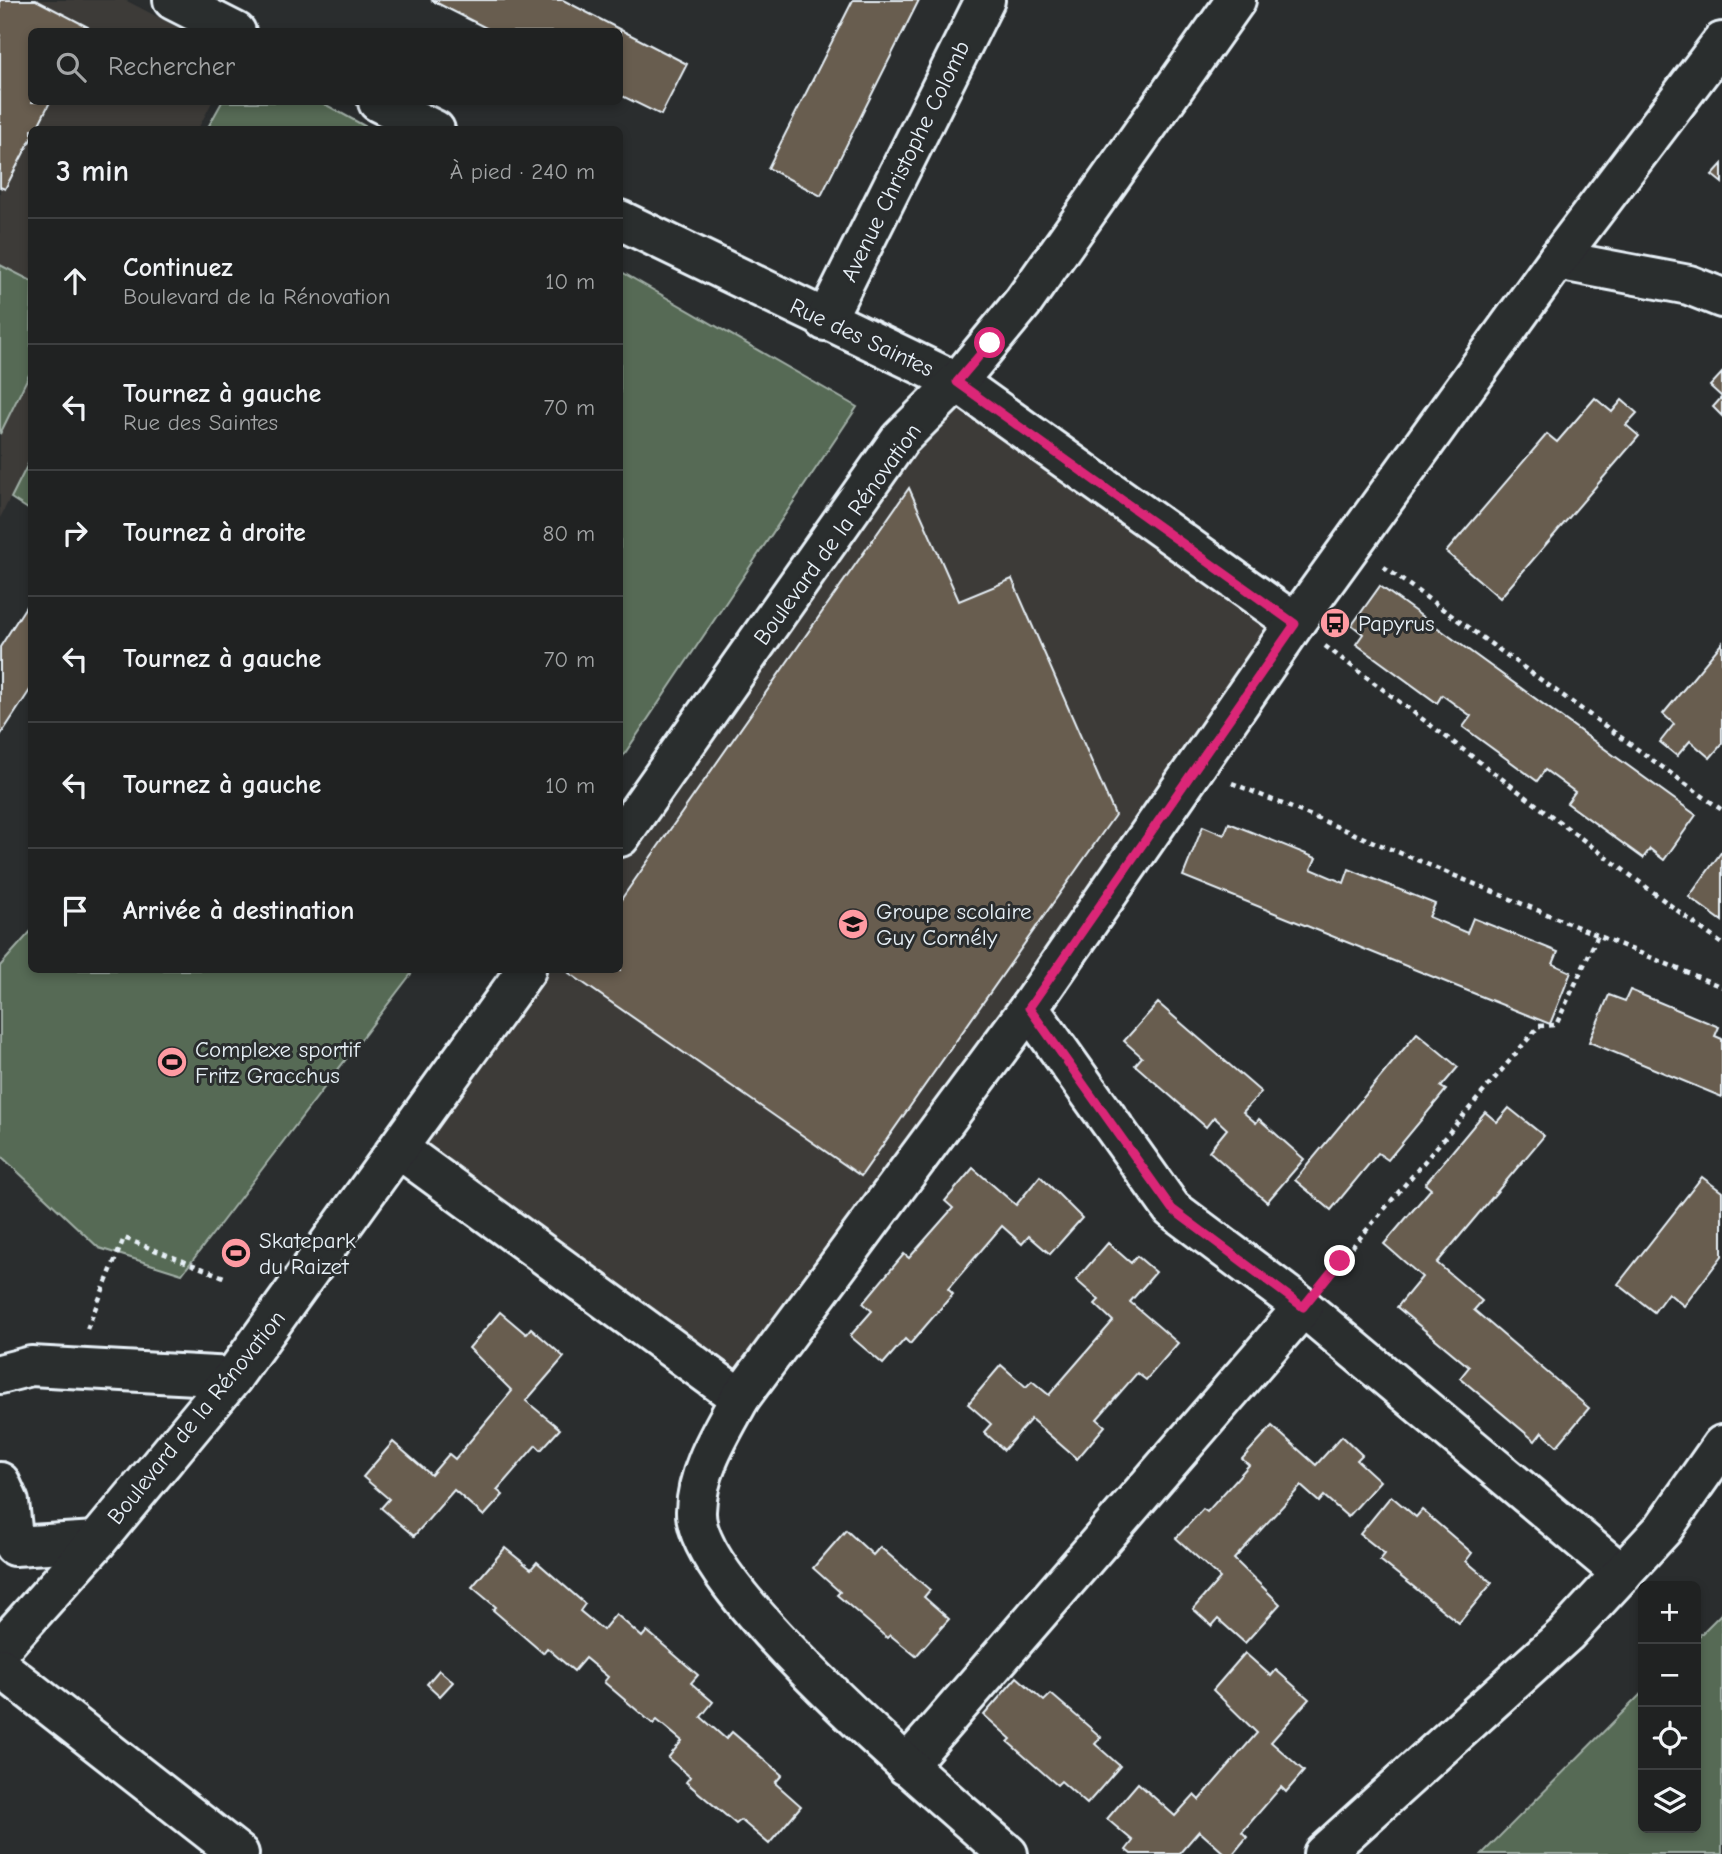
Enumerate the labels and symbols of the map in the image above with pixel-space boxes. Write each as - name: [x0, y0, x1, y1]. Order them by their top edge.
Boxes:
- street label: Avenue Christophe Colomb: [835, 36, 976, 286]
- street label: Rue des Saintes: [786, 292, 938, 382]
- route start: [974, 327, 1005, 358]
- street label: Boulevard de la Rénovation: [748, 418, 927, 650]
- bus stop icon: Papyrus: [1318, 606, 1352, 640]
- place label: Papyrus: [1358, 610, 1435, 637]
- place label: Groupe scolaire Guy Cornély: [876, 898, 1032, 951]
- school or university icon: Groupe scolaire Guy Cornély: [836, 907, 870, 941]
- place label: Complexe sportif Fritz Gracchus: [195, 1036, 362, 1089]
- sports icon: Complexe sportif Fritz Gracchus: [155, 1045, 189, 1079]
- place label: Skatepark du Raizet: [259, 1227, 356, 1280]
- sports icon: Skatepark du Raizet: [219, 1236, 253, 1270]
- route end: [1324, 1245, 1355, 1276]
- street label: Boulevard de la Rénovation: [102, 1305, 291, 1530]

